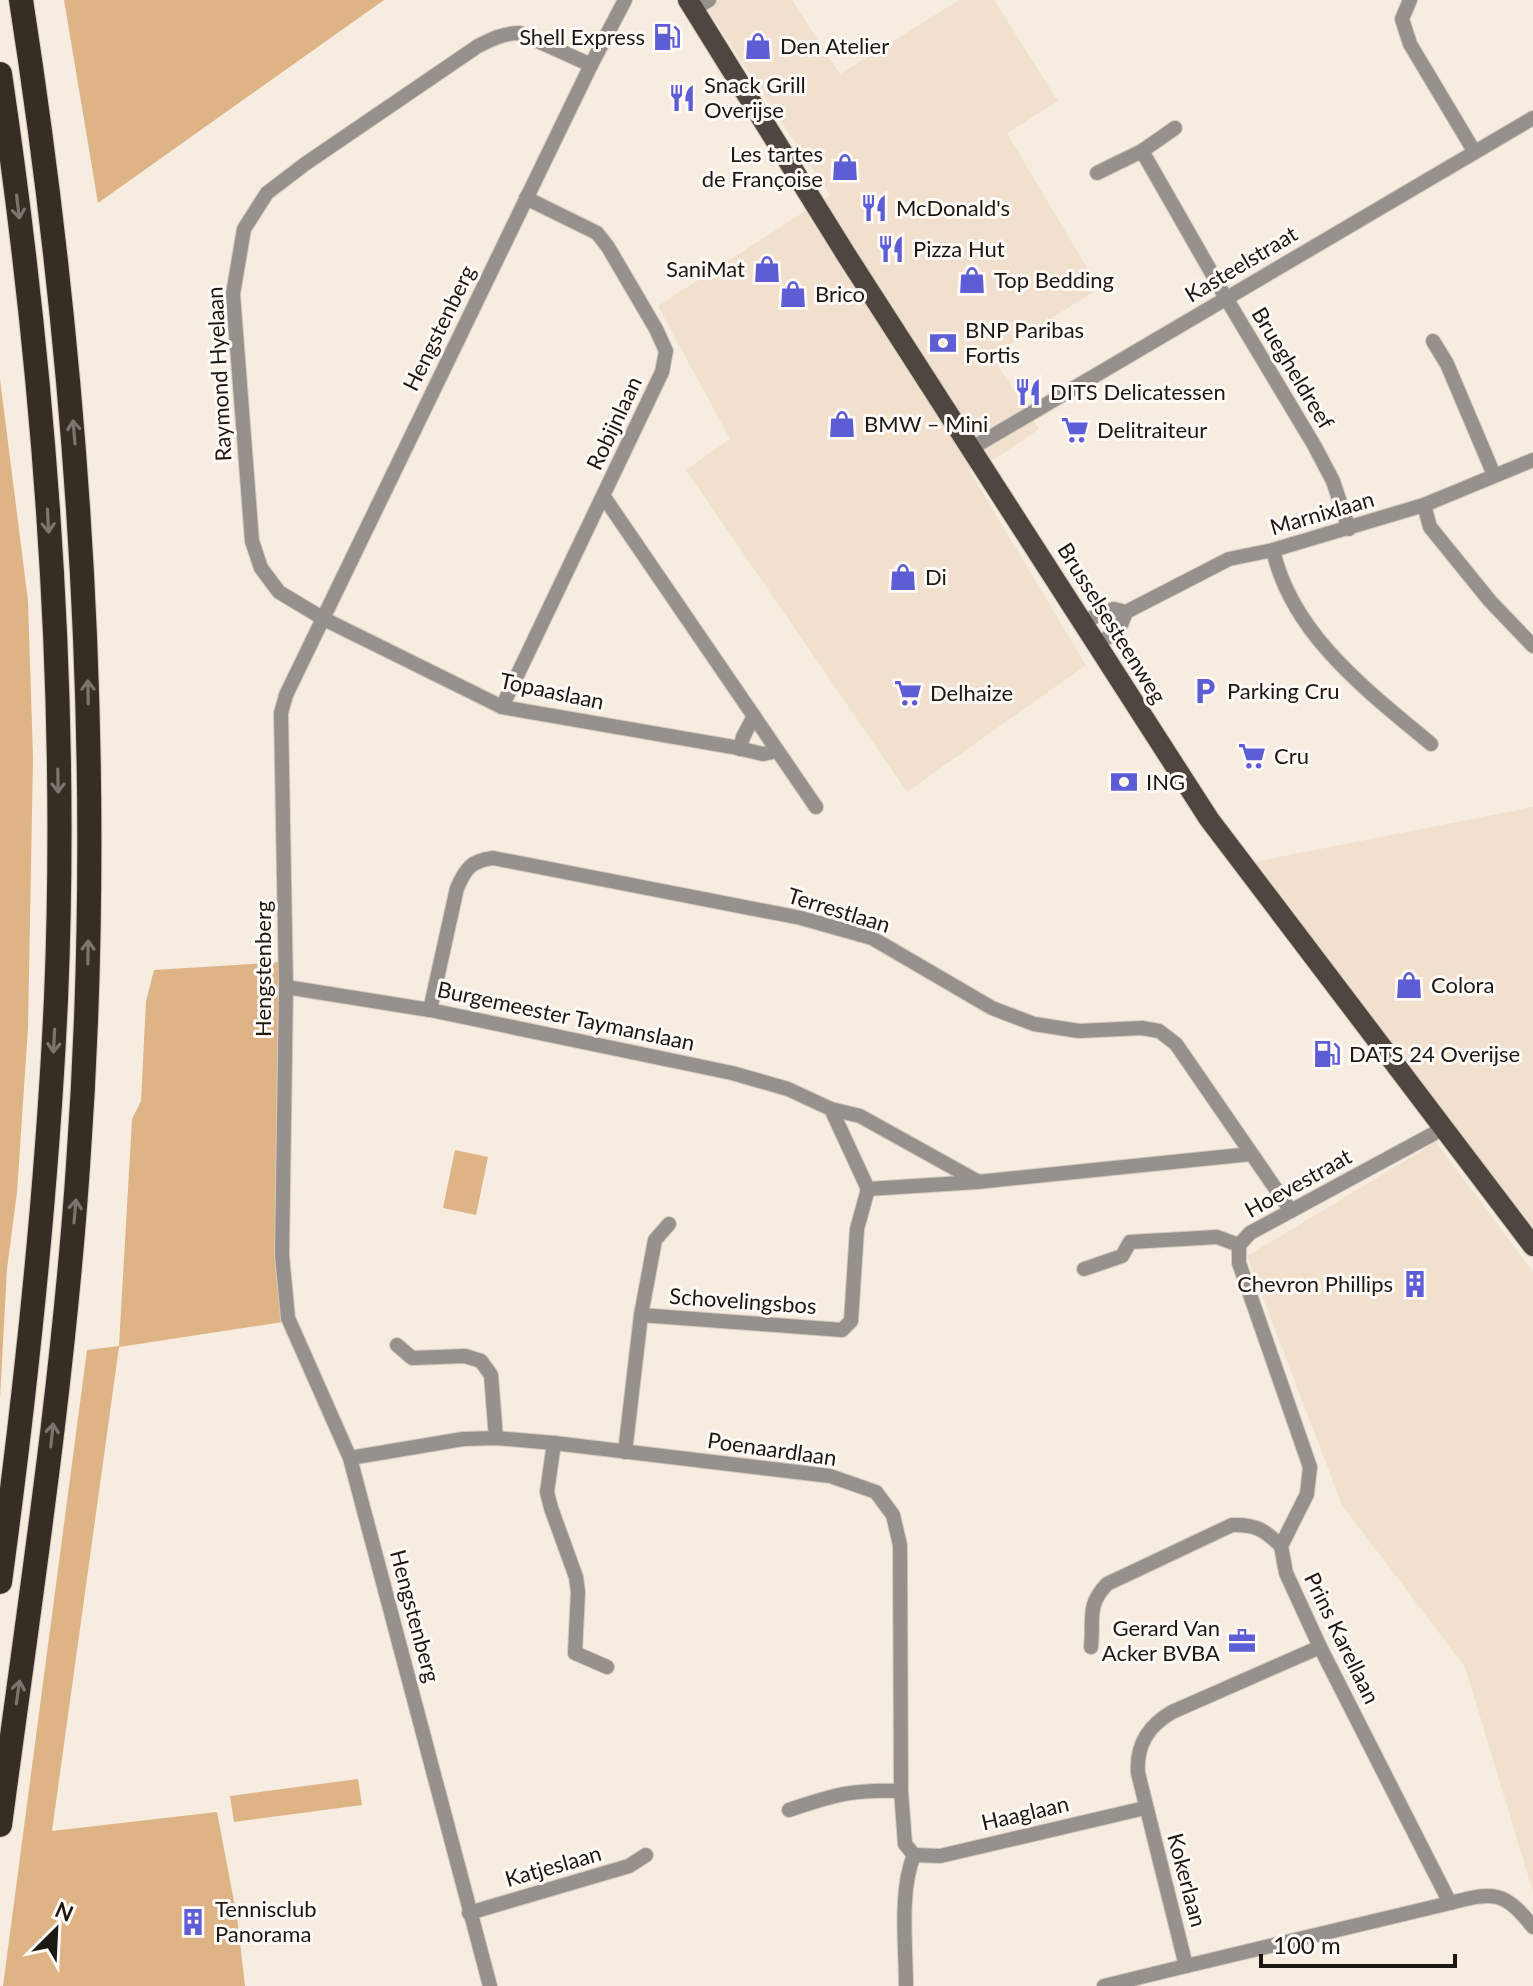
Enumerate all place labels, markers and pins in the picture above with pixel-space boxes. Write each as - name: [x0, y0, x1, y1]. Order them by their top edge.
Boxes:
- fuel station icon: Shell Express: [652, 22, 682, 52]
- place label: Shell Express: [519, 23, 645, 50]
- shop icon: Den Atelier: [743, 31, 773, 61]
- place label: Den Atelier: [780, 32, 889, 59]
- place label: Snack Grill Overijse: [704, 71, 806, 123]
- restaurant icon: Snack Grill Overijse: [667, 83, 697, 113]
- place label: Les tartes de Françoise: [702, 140, 823, 192]
- shop icon: Les tartes de Françoise: [830, 152, 860, 182]
- restaurant icon: McDonald's: [859, 193, 889, 223]
- place label: McDonald's: [896, 194, 1010, 221]
- restaurant icon: Pizza Hut: [876, 234, 906, 264]
- place label: Pizza Hut: [913, 235, 1005, 262]
- shop icon: SaniMat: [752, 254, 782, 284]
- place label: SaniMat: [666, 255, 745, 282]
- shop icon: Top Bedding: [957, 265, 987, 295]
- place label: Top Bedding: [994, 266, 1114, 293]
- shop icon: Brico: [778, 279, 808, 309]
- place label: Brico: [815, 280, 865, 307]
- place label: BNP Paribas Fortis: [965, 316, 1084, 368]
- bank icon: BNP Paribas Fortis: [928, 328, 958, 358]
- restaurant icon: DITS Delicatessen: [1013, 377, 1043, 407]
- place label: DITS Delicatessen: [1050, 378, 1226, 405]
- shop icon: BMW – Mini: [827, 409, 857, 439]
- place label: BMW – Mini: [864, 410, 988, 437]
- supermarket icon: Delitraiteur: [1060, 415, 1090, 445]
- place label: Delitraiteur: [1097, 416, 1207, 443]
- shop icon: Di: [888, 562, 918, 592]
- place label: Di: [925, 563, 947, 590]
- parking icon: Parking Cru: [1190, 676, 1220, 706]
- place label: Parking Cru: [1227, 677, 1340, 704]
- supermarket icon: Delhaize: [893, 678, 923, 708]
- place label: Delhaize: [930, 679, 1013, 706]
- supermarket icon: Cru: [1237, 741, 1267, 771]
- place label: Cru: [1274, 742, 1309, 769]
- bank icon: ING: [1109, 767, 1139, 797]
- place label: ING: [1146, 768, 1185, 795]
- shop icon: Colora: [1394, 970, 1424, 1000]
- place label: Colora: [1431, 971, 1494, 998]
- fuel station icon: DATS 24 Overijse: [1312, 1039, 1342, 1069]
- place label: DATS 24 Overijse: [1349, 1040, 1520, 1067]
- building icon: Chevron Phillips: [1400, 1269, 1430, 1299]
- place label: Chevron Phillips: [1237, 1270, 1393, 1297]
- place label: Gerard Van Acker BVBA: [1102, 1614, 1220, 1666]
- office icon: Gerard Van Acker BVBA: [1227, 1626, 1257, 1656]
- place label: Tennisclub Panorama: [215, 1895, 317, 1947]
- building icon: Tennisclub Panorama: [178, 1907, 208, 1937]

